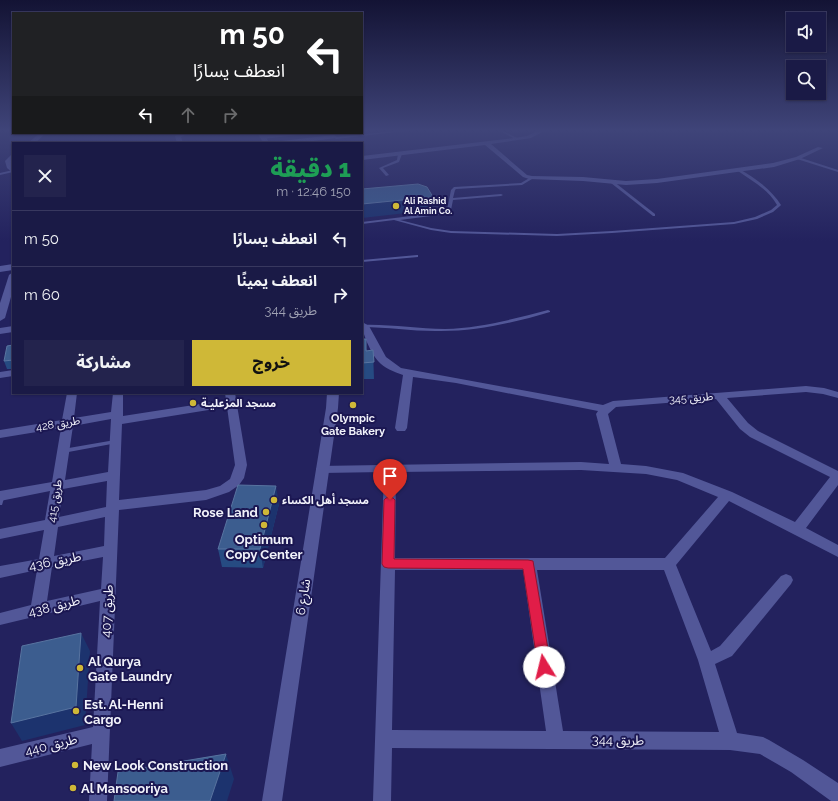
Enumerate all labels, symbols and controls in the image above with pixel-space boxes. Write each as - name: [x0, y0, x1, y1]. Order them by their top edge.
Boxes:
- map controls: [786, 12, 826, 100]
- button: sound: [786, 12, 826, 52]
- text: 50 m: [219, 18, 285, 51]
- icon: left: [299, 28, 351, 80]
- text: انعطف يسارًا: [193, 60, 285, 81]
- button: search: [786, 60, 826, 100]
- icon: left: [135, 104, 157, 126]
- icon: ahead: [177, 104, 199, 126]
- icon: right: [219, 104, 241, 126]
- text: 1 دقيقة: [270, 154, 351, 183]
- button: close: [24, 155, 66, 197]
- text: 150 m · 12:46: [276, 184, 351, 199]
- place label: Ali Rashid Al Amin Co.: [404, 196, 452, 216]
- marker: Ali Rashid Al Amin Co.: [391, 201, 401, 211]
- icon: left: [329, 228, 351, 250]
- text: 50 m: [24, 230, 59, 248]
- text: انعطف يسارًا: [233, 230, 317, 248]
- text: انعطف يمينًا: [237, 272, 317, 290]
- icon: right: [329, 284, 351, 306]
- text: 60 m: [24, 286, 60, 304]
- text: طريق 344: [265, 303, 317, 318]
- button: مشاركة: [24, 340, 184, 386]
- button: خروج: [192, 340, 351, 386]
- street label: طريق 345: [668, 390, 714, 406]
- place label: مسجد المزعليـة: [201, 397, 276, 410]
- marker: مسجد المزعليـة: [188, 398, 198, 408]
- marker: Olympic Gate Bakery: [348, 400, 358, 410]
- place label: Olympic Gate Bakery: [321, 412, 385, 438]
- street label: طريق 428: [35, 414, 81, 434]
- pin: [373, 459, 407, 500]
- icon: arrive: [379, 465, 401, 487]
- street label: طريق 415: [45, 479, 65, 523]
- place label: مسجد أهل الكساء: [282, 493, 369, 507]
- marker: مسجد أهل الكساء: [269, 495, 279, 505]
- place label: Rose Land: [193, 505, 258, 520]
- marker: Rose Land: [261, 507, 271, 517]
- marker: Optimum Copy Center: [259, 520, 269, 530]
- place label: Optimum Copy Center: [226, 532, 302, 562]
- street label: طريق 436: [27, 549, 83, 574]
- street label: شارع 6: [293, 578, 316, 617]
- street label: طريق 407: [98, 584, 117, 638]
- street label: طريق 438: [26, 592, 82, 621]
- position arrow: [523, 646, 565, 688]
- place label: Al Qurya Gate Laundry: [88, 654, 172, 684]
- marker: Al Qurya Gate Laundry: [75, 663, 85, 673]
- place label: Est. Al-Henni Cargo: [84, 697, 163, 727]
- marker: Est. Al-Henni Cargo: [71, 706, 81, 716]
- street label: طريق 440: [23, 731, 79, 760]
- street label: طريق 344: [592, 732, 645, 749]
- place label: New Look Construction: [83, 758, 228, 773]
- marker: New Look Construction: [70, 760, 80, 770]
- place label: Al Mansooriya: [81, 781, 169, 796]
- marker: Al Mansooriya: [68, 783, 78, 793]

